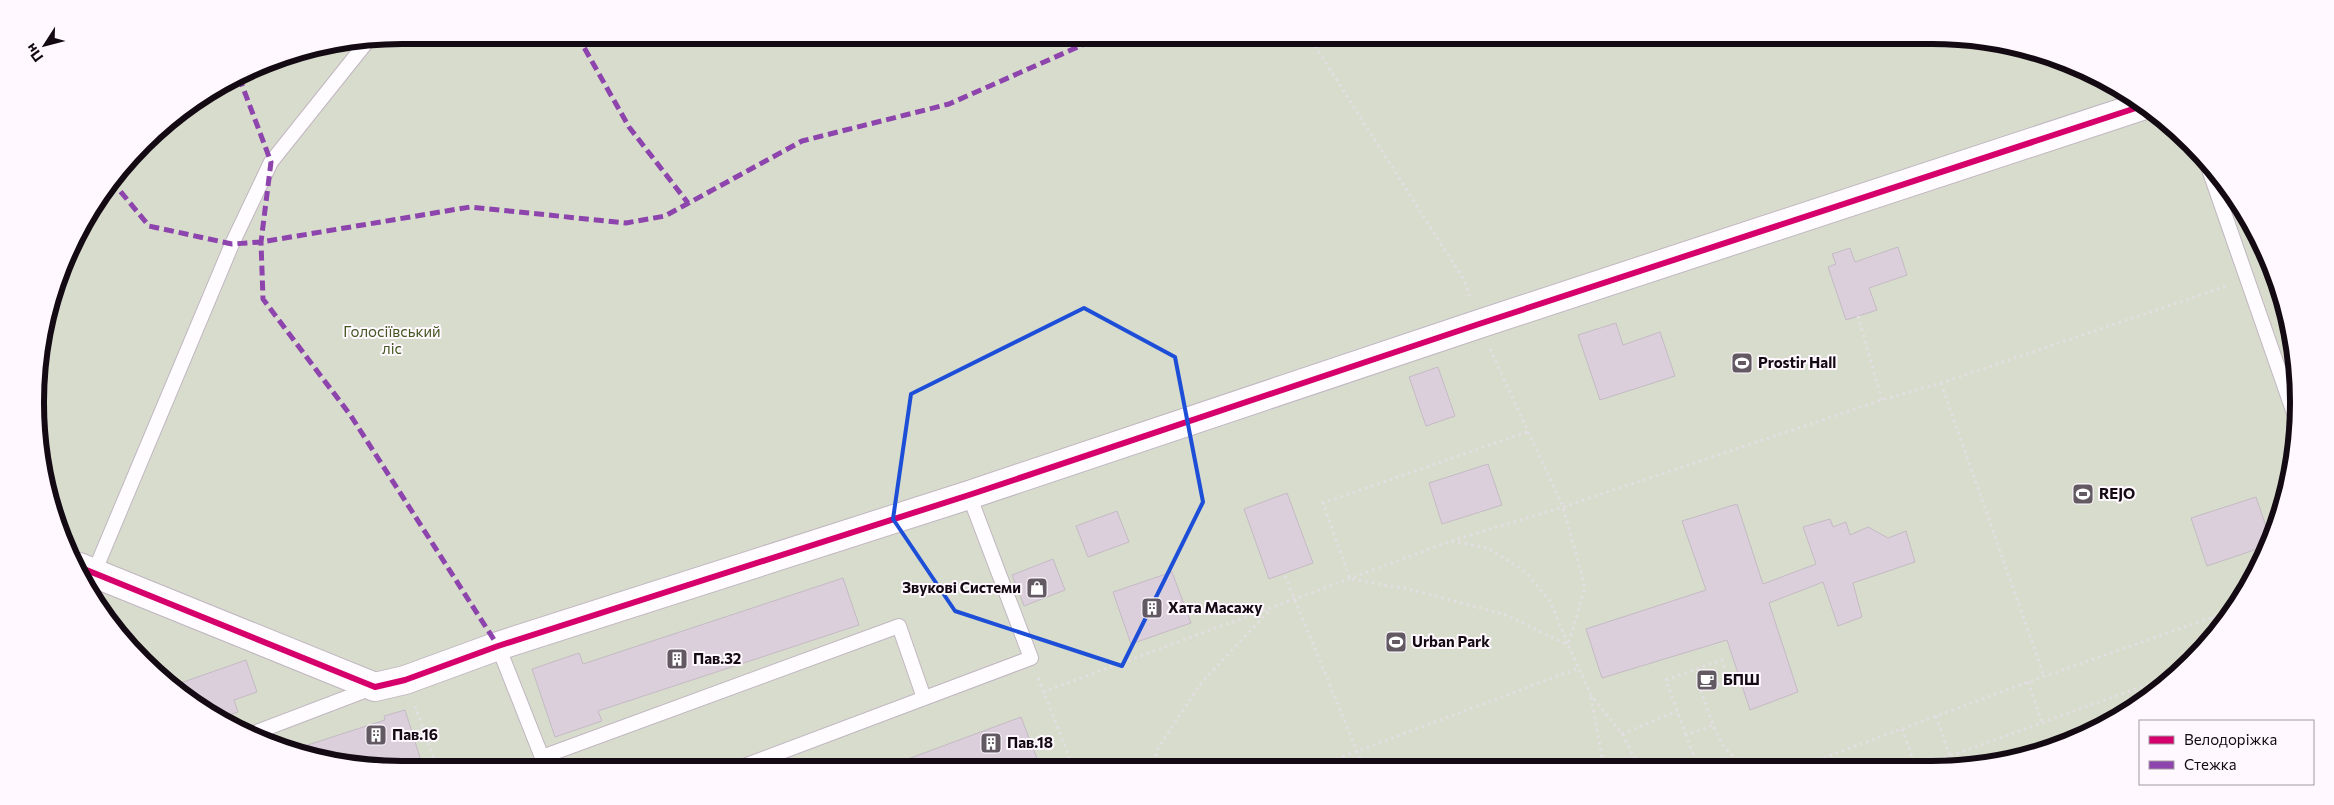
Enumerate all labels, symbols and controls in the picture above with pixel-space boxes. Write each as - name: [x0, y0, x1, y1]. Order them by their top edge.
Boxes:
- north arrow: [20, 20, 70, 70]
- text: Пн: [22, 40, 46, 65]
- park label: Голосіївський ліс: [343, 322, 441, 357]
- sports icon: Prostir Hall: [1730, 351, 1754, 375]
- place label: Prostir Hall: [1758, 353, 1836, 371]
- sports icon: REJO: [2071, 482, 2095, 506]
- place label: REJO: [2099, 484, 2135, 502]
- shop icon: Звукові Системи: [1025, 576, 1049, 600]
- place label: Звукові Системи: [902, 578, 1021, 596]
- building icon: Хата Масажу: [1140, 596, 1164, 620]
- place label: Хата Масажу: [1168, 598, 1263, 616]
- sports icon: Urban Park: [1384, 630, 1408, 654]
- place label: Urban Park: [1412, 632, 1490, 650]
- building icon: Пав.32: [665, 647, 689, 671]
- place label: Пав.32: [693, 649, 741, 667]
- cafe icon: БПШ: [1695, 668, 1719, 692]
- place label: БПШ: [1723, 670, 1760, 688]
- legend: [2139, 720, 2314, 785]
- building icon: Пав.16: [364, 723, 388, 747]
- place label: Пав.16: [392, 725, 438, 743]
- text: Велодоріжка: [2184, 730, 2277, 748]
- building icon: Пав.18: [979, 731, 1003, 755]
- place label: Пав.18: [1007, 733, 1053, 751]
- text: Стежка: [2184, 755, 2237, 773]

